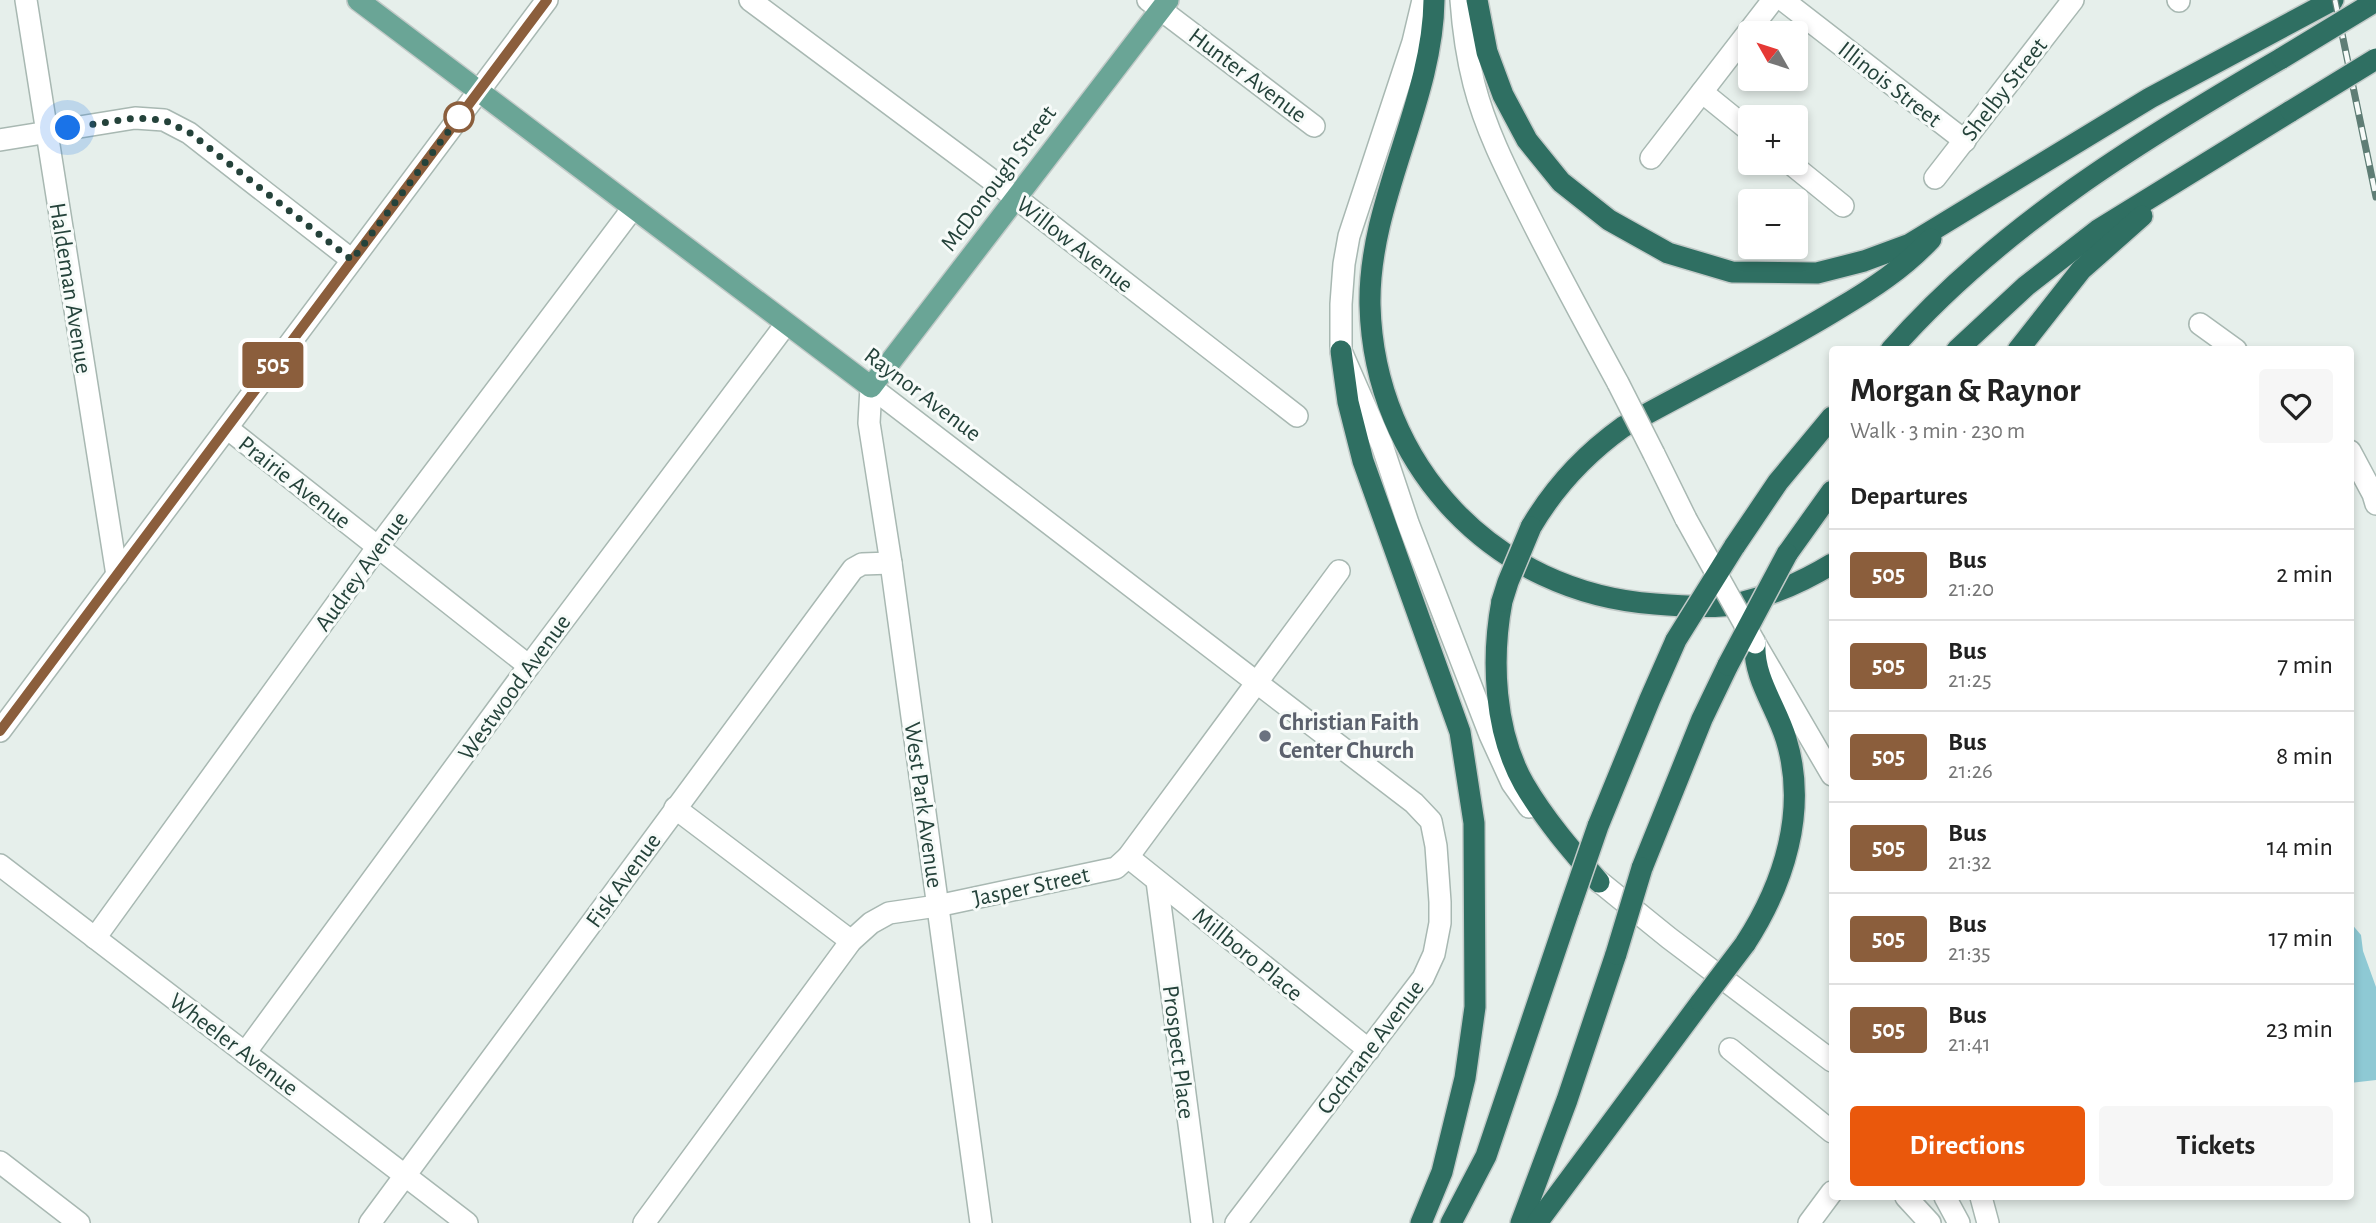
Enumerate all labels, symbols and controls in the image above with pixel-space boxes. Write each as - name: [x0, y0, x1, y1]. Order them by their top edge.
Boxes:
- north arrow: [1738, 21, 1808, 91]
- map controls: [1738, 21, 1808, 259]
- street label: Hunter Avenue: [1184, 24, 1311, 128]
- street label: Shelby Street: [1957, 33, 2052, 146]
- street label: Illinois Street: [1833, 37, 1946, 132]
- street label: McDonough Street: [937, 101, 1061, 256]
- unlabelled marker: [444, 102, 474, 132]
- button: +: [1738, 105, 1808, 175]
- your location: [50, 110, 85, 145]
- button: −: [1738, 189, 1808, 259]
- street label: Willow Avenue: [1012, 192, 1137, 298]
- street label: Haldeman Avenue: [45, 201, 95, 375]
- line badge: 505: [233, 342, 313, 388]
- street label: Raynor Avenue: [859, 343, 985, 446]
- text: 505: [256, 353, 290, 377]
- button: heart: [2259, 369, 2333, 443]
- text: Morgan & Raynor: [1850, 375, 2080, 408]
- text: Walk · 3 min · 230 m: [1850, 420, 2025, 443]
- street label: Prairie Avenue: [234, 432, 355, 534]
- text: Departures: [1850, 483, 1968, 509]
- street label: Audrey Avenue: [311, 507, 413, 636]
- text: Bus: [1948, 547, 1987, 573]
- text: 2 min: [2276, 561, 2333, 587]
- text: 505: [1872, 563, 1905, 587]
- text: 21:20: [1948, 578, 1994, 601]
- street label: Westwood Avenue: [454, 610, 576, 765]
- text: Bus: [1948, 638, 1987, 664]
- text: 7 min: [2277, 652, 2333, 678]
- text: 505: [1872, 654, 1905, 678]
- text: 21:25: [1948, 669, 1992, 692]
- place label: Christian Faith Center Church: [1279, 711, 1419, 763]
- street label: West Park Avenue: [899, 721, 947, 890]
- marker: Christian Faith Center Church: [1257, 728, 1273, 744]
- text: Bus: [1948, 729, 1987, 755]
- text: 8 min: [2276, 743, 2333, 769]
- text: 505: [1872, 745, 1905, 769]
- text: 21:26: [1948, 760, 1993, 783]
- text: Bus: [1948, 820, 1987, 846]
- street label: Fisk Avenue: [582, 829, 666, 932]
- text: 14 min: [2267, 834, 2333, 860]
- text: 505: [1872, 836, 1905, 860]
- text: 21:32: [1948, 851, 1992, 874]
- street label: Jasper Street: [971, 863, 1092, 911]
- street label: Millboro Place: [1188, 903, 1307, 1006]
- text: Bus: [1948, 911, 1987, 937]
- text: 17 min: [2268, 925, 2333, 951]
- text: 505: [1872, 927, 1905, 951]
- text: 21:35: [1948, 942, 1991, 965]
- street label: Cochrane Avenue: [1313, 976, 1429, 1119]
- street label: Prospect Place: [1158, 984, 1198, 1120]
- street label: Wheeler Avenue: [164, 989, 302, 1101]
- text: Bus: [1948, 1002, 1987, 1028]
- text: 23 min: [2266, 1016, 2333, 1042]
- text: 505: [1872, 1018, 1905, 1042]
- text: 21:41: [1948, 1033, 1991, 1056]
- button: Directions: [1850, 1106, 2085, 1186]
- button: Tickets: [2099, 1106, 2333, 1186]

